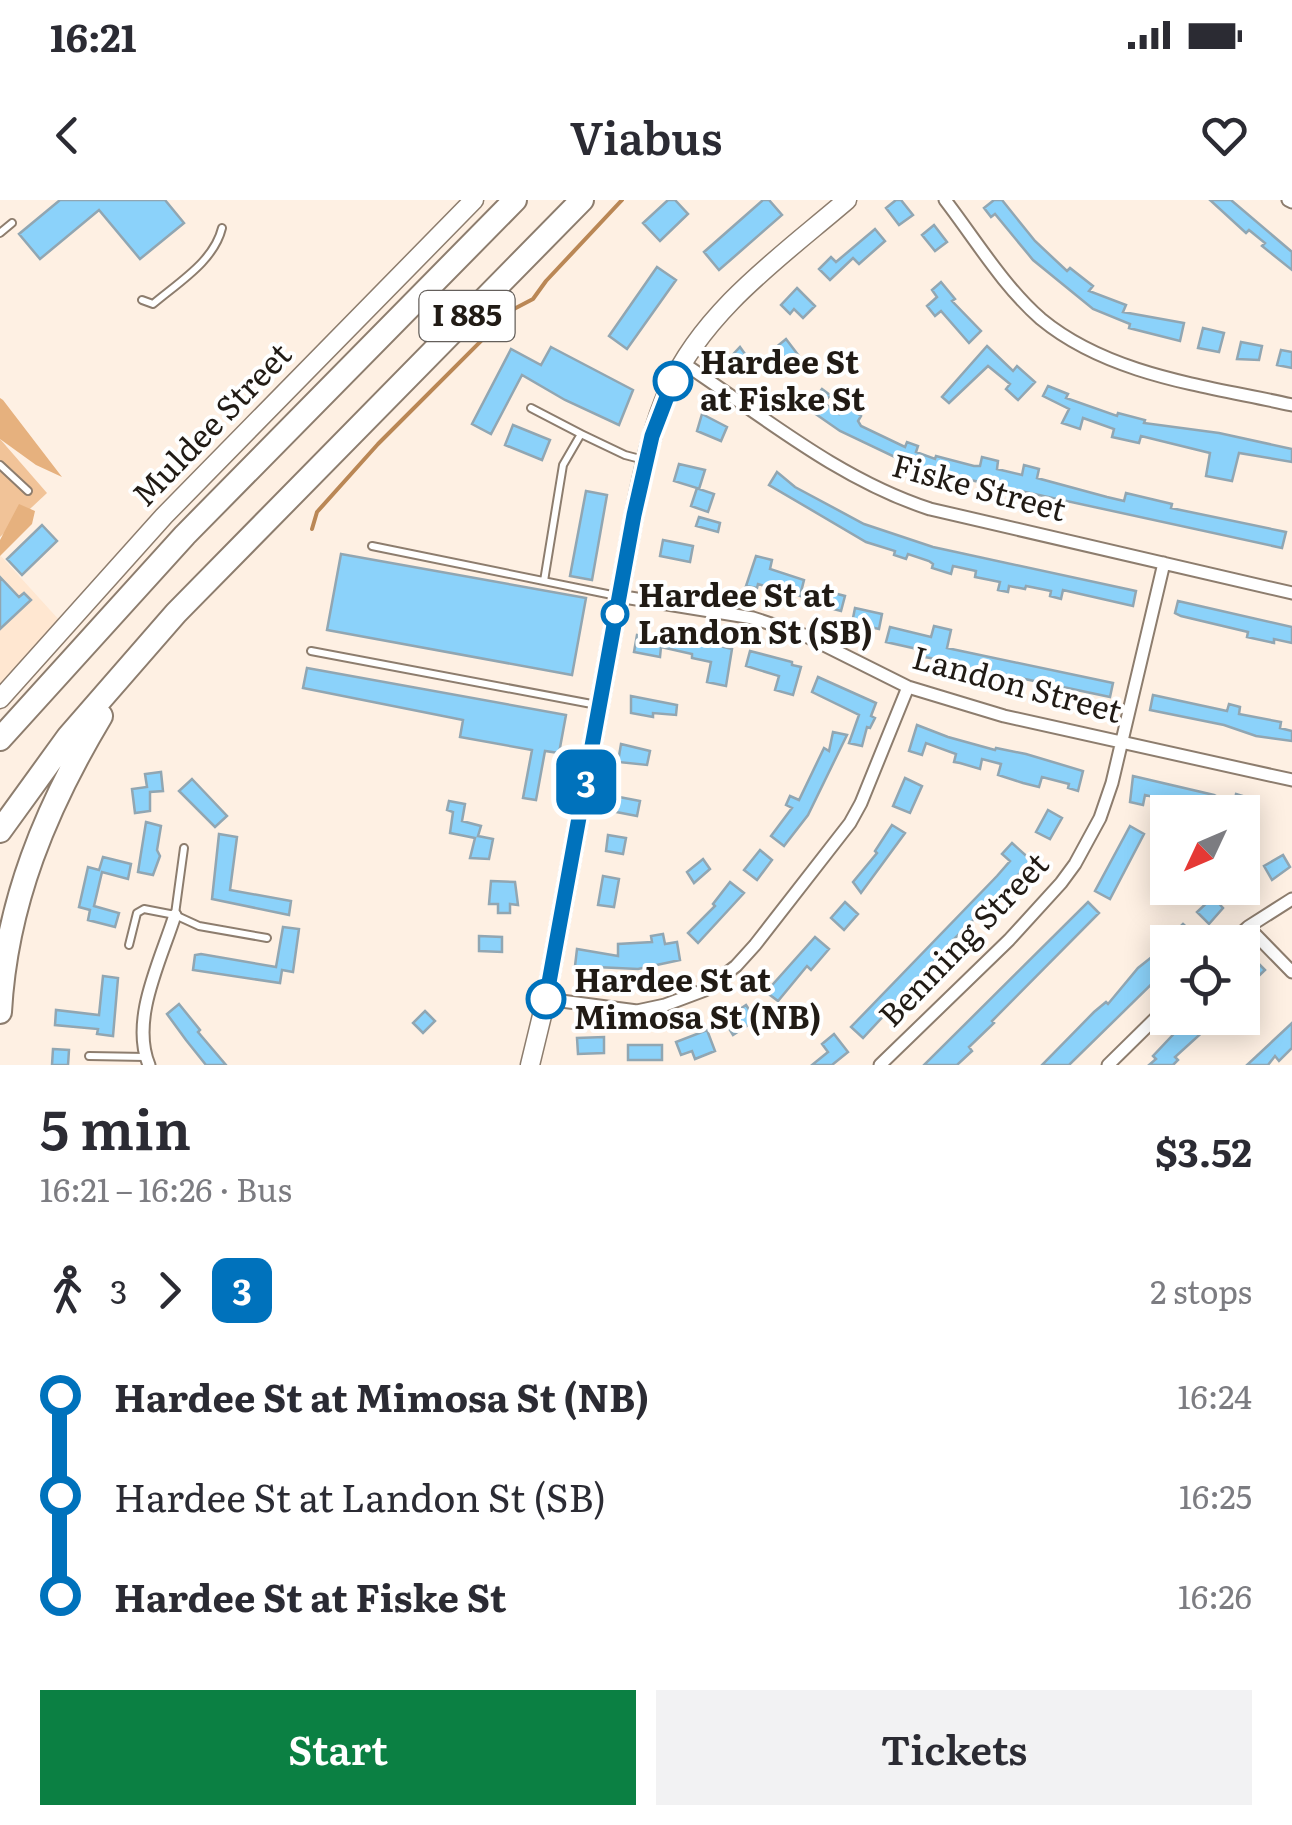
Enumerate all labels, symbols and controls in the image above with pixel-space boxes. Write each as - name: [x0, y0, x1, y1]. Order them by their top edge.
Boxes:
- text: 16:21: [50, 7, 136, 64]
- text: Viabus: [570, 102, 722, 169]
- icon: back: [40, 108, 95, 163]
- icon: heart: [1197, 108, 1252, 163]
- road number: I 885: [420, 291, 514, 341]
- street label: Muldee Street: [119, 330, 301, 516]
- place label: Hardee St at Fiske St: [700, 336, 865, 421]
- marker: Hardee St at Fiske St: [654, 362, 692, 400]
- street label: Fiske Street: [887, 439, 1072, 531]
- place label: Hardee St at Landon St (SB): [638, 569, 873, 654]
- marker: Hardee St at Landon St (SB): [602, 601, 628, 627]
- street label: Landon Street: [908, 631, 1128, 733]
- line badge: 3: [554, 750, 618, 814]
- text: 3: [576, 756, 596, 808]
- north arrow: [1150, 795, 1260, 905]
- map controls: [1150, 795, 1260, 1035]
- street label: Benning Street: [866, 840, 1058, 1036]
- button: locate: [1150, 925, 1260, 1035]
- place label: Hardee St at Mimosa St (NB): [574, 954, 821, 1039]
- marker: Hardee St at Mimosa St (NB): [527, 980, 565, 1018]
- text: 5 min: [40, 1085, 191, 1167]
- text: $3.52: [1155, 1122, 1252, 1179]
- text: 16:21 – 16:26 · Bus: [40, 1164, 292, 1212]
- icon: walk: [40, 1263, 95, 1318]
- icon: forward: [142, 1263, 197, 1318]
- text: 3: [232, 1264, 252, 1316]
- text: 3: [110, 1266, 127, 1314]
- text: 2 stops: [1150, 1266, 1252, 1314]
- text: Hardee St at Mimosa St (NB): [114, 1367, 649, 1424]
- text: 16:24: [1178, 1371, 1252, 1419]
- text: Hardee St at Landon St (SB): [114, 1467, 606, 1524]
- text: 16:25: [1179, 1471, 1252, 1519]
- text: Hardee St at Fiske St: [114, 1567, 506, 1624]
- text: 16:26: [1178, 1571, 1252, 1619]
- button: Start: [40, 1690, 636, 1805]
- button: Tickets: [656, 1690, 1252, 1805]

